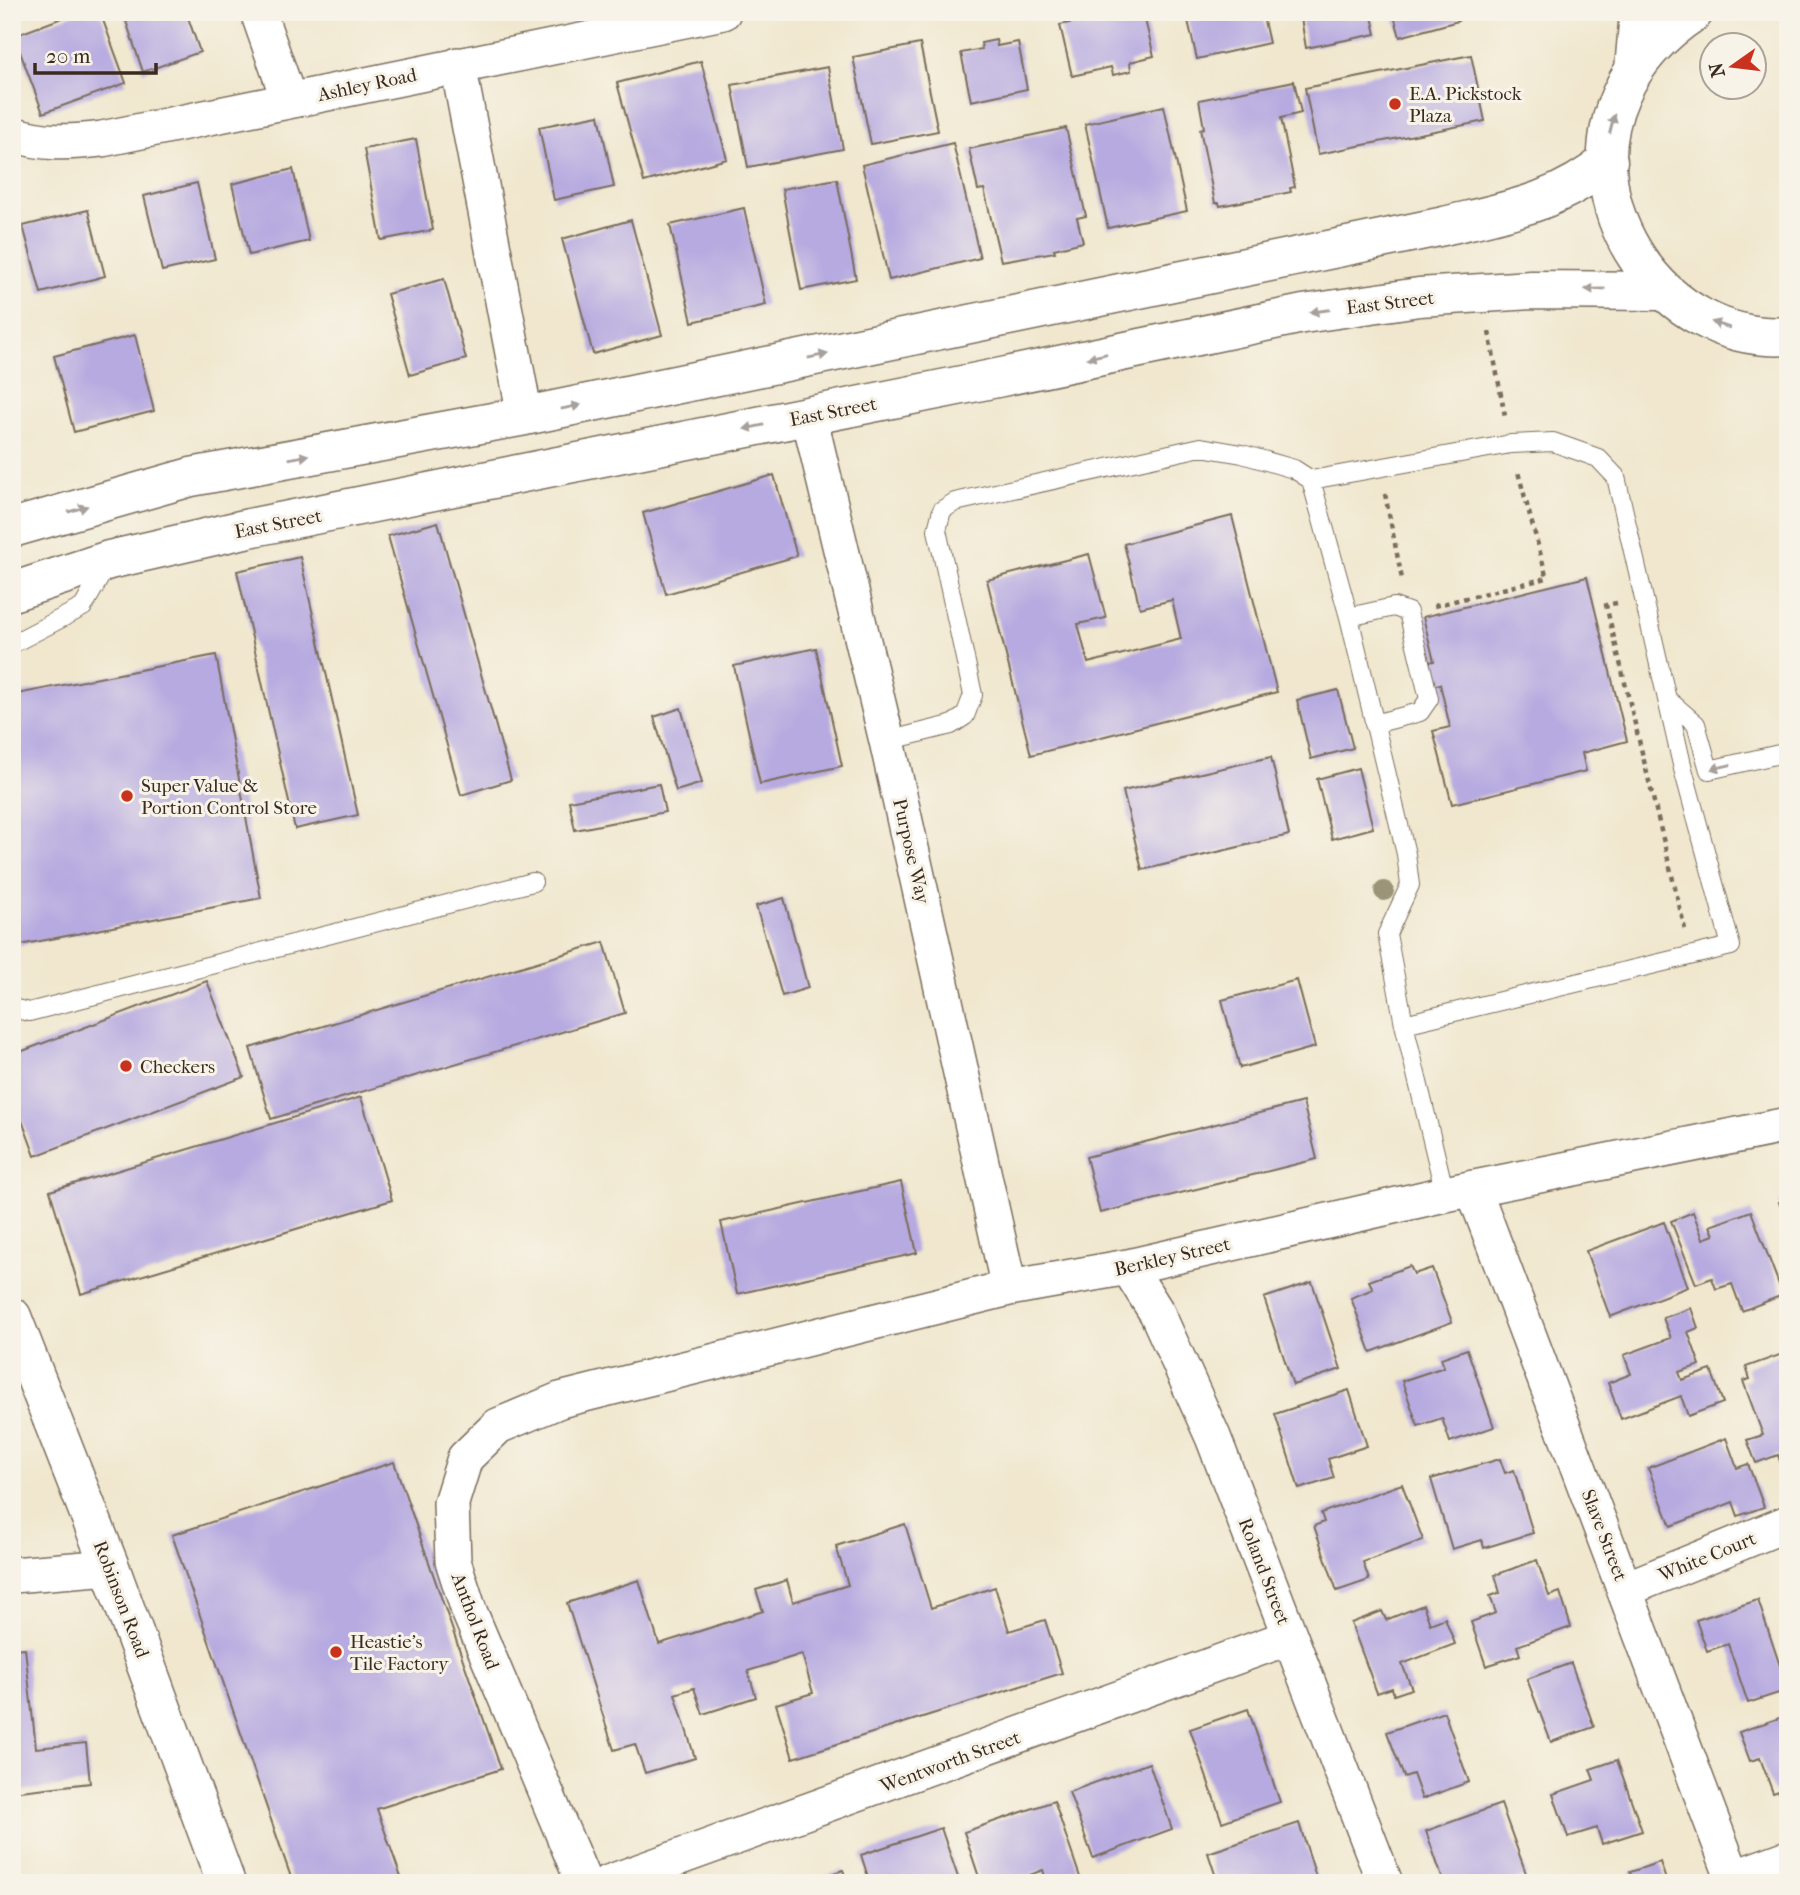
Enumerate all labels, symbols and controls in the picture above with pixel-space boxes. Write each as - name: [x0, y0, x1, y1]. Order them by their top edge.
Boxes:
- scale bar: [35, 32, 156, 76]
- north arrow: [1699, 32, 1769, 102]
- text: 20 m: [46, 44, 91, 68]
- text: N: [1705, 60, 1730, 80]
- street label: Ashley Road: [315, 64, 419, 106]
- place label: E.A. Pickstock Plaza: [1409, 83, 1522, 127]
- marker: E.A. Pickstock Plaza: [1387, 96, 1403, 112]
- one-way arrow: [1607, 113, 1618, 135]
- one-way arrow: [1584, 283, 1606, 295]
- street label: East Street: [1345, 287, 1436, 319]
- one-way arrow: [1309, 306, 1331, 317]
- one-way arrow: [1710, 319, 1731, 330]
- one-way arrow: [807, 351, 829, 362]
- one-way arrow: [1086, 351, 1108, 362]
- street label: East Street: [788, 393, 879, 431]
- one-way arrow: [560, 401, 582, 412]
- one-way arrow: [743, 422, 765, 433]
- one-way arrow: [288, 451, 310, 462]
- one-way arrow: [67, 503, 88, 513]
- street label: East Street: [233, 505, 324, 543]
- one-way arrow: [1710, 762, 1732, 773]
- place label: Super Value & Portion Control Store: [141, 775, 317, 819]
- marker: Super Value & Portion Control Store: [119, 788, 135, 804]
- street label: Purpose Way: [888, 797, 934, 907]
- place label: Checkers: [140, 1056, 215, 1078]
- marker: Checkers: [118, 1058, 134, 1074]
- street label: Berkley Street: [1112, 1233, 1232, 1281]
- street label: Slave Street: [1577, 1486, 1632, 1584]
- street label: Roland Street: [1234, 1515, 1295, 1628]
- street label: White Court: [1655, 1527, 1759, 1587]
- street label: Robinson Road: [89, 1538, 154, 1662]
- street label: Anthol Road: [446, 1569, 504, 1673]
- place label: Heastie's Tile Factory: [350, 1631, 449, 1675]
- marker: Heastie's Tile Factory: [328, 1644, 344, 1660]
- street label: Wentworth Street: [876, 1726, 1024, 1798]

